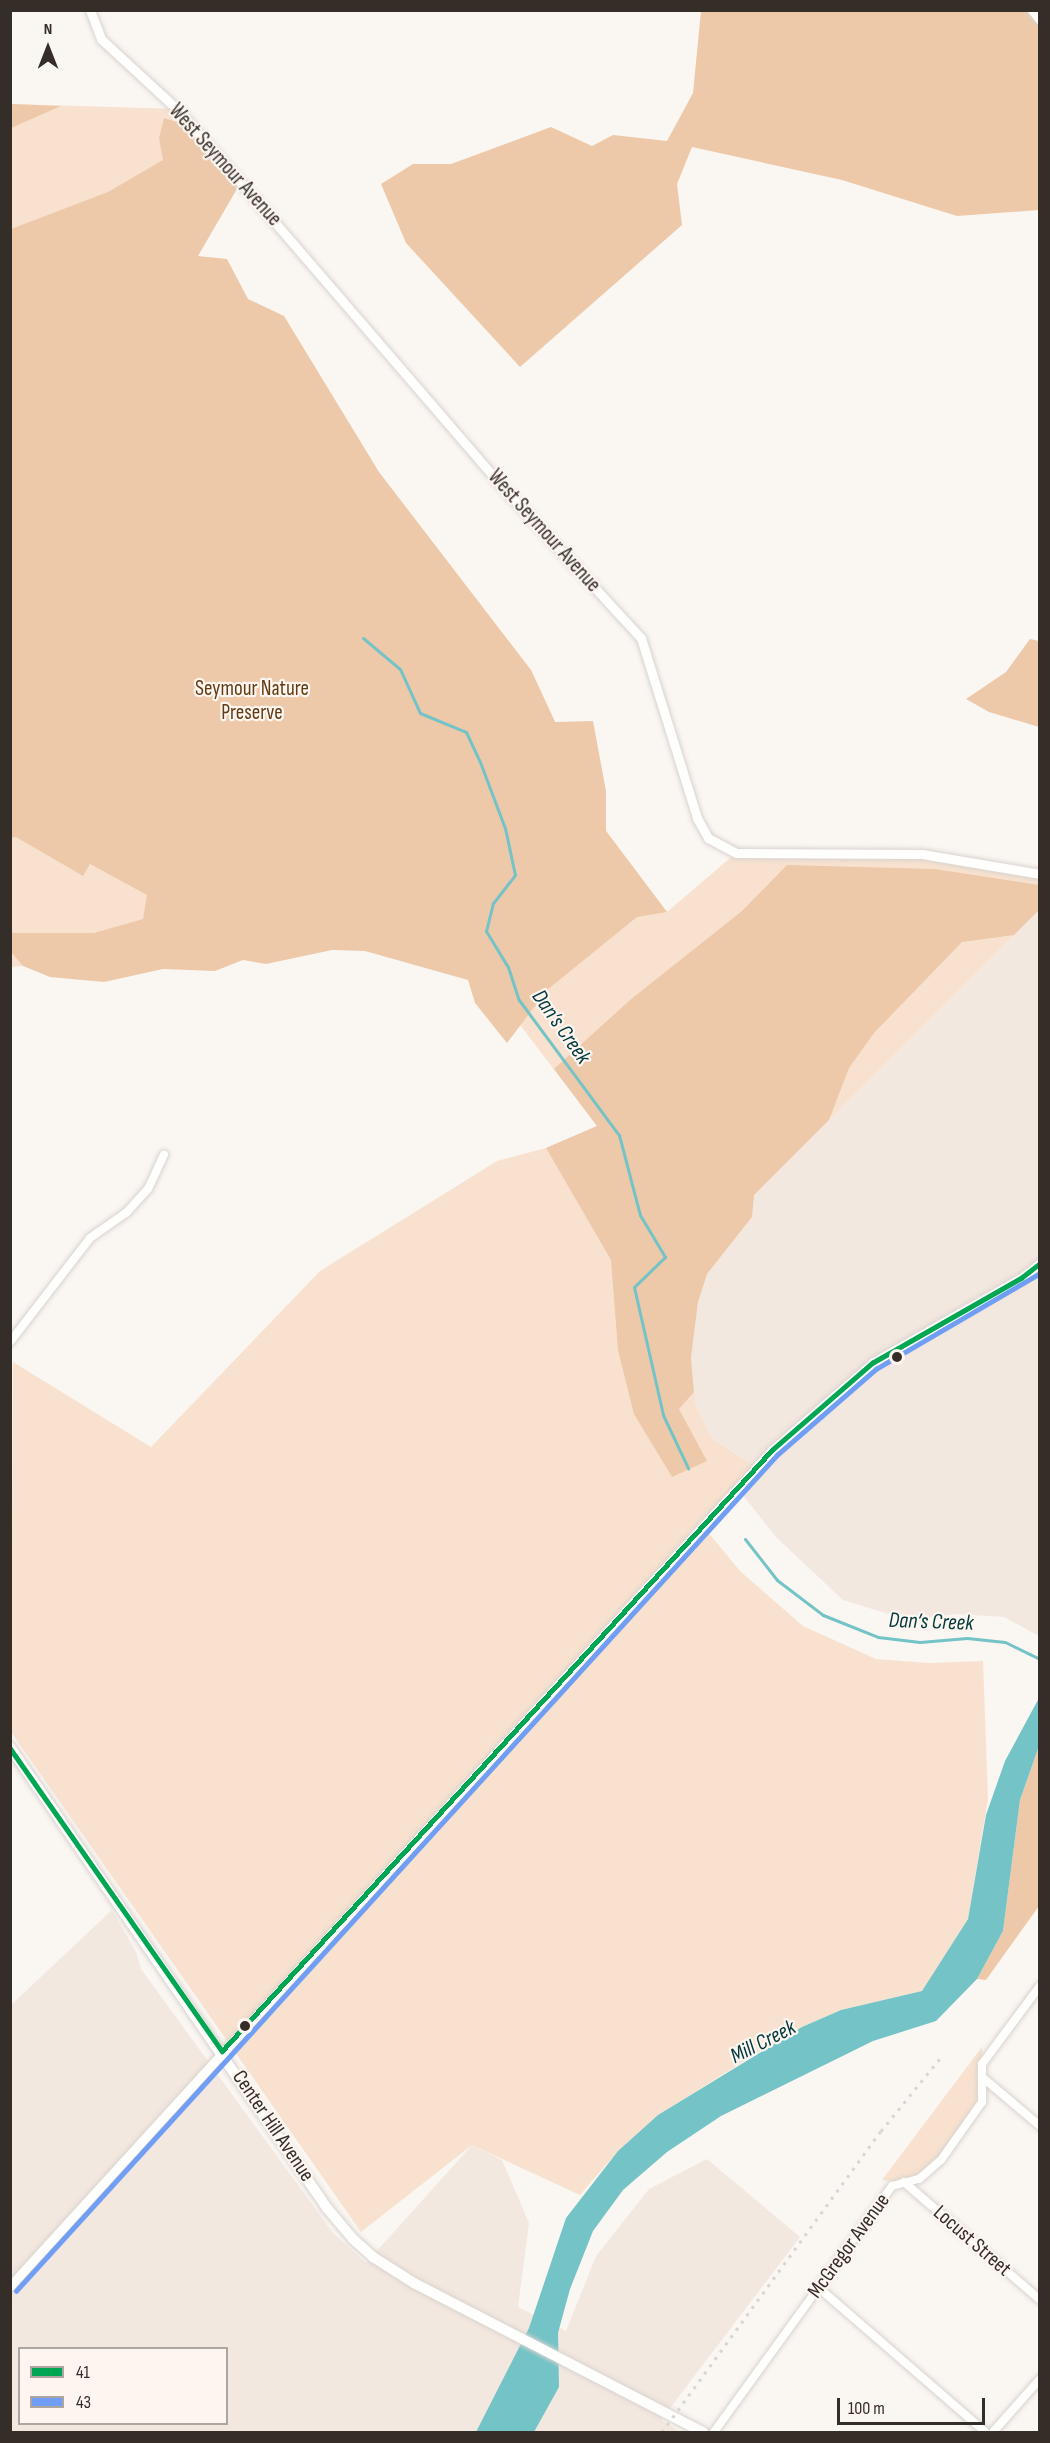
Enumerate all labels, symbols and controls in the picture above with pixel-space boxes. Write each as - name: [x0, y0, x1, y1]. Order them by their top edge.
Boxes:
- north arrow: [18, 18, 78, 78]
- text: N: [44, 20, 52, 39]
- street label: West Seymour Avenue: [163, 99, 287, 231]
- street label: West Seymour Avenue: [482, 465, 606, 597]
- park label: Seymour Nature Preserve: [195, 676, 309, 726]
- water label: Dan’s Creek: [526, 985, 596, 1069]
- unlabelled marker: [891, 1351, 903, 1363]
- water label: Dan’s Creek: [888, 1607, 974, 1637]
- water label: Mill Creek: [726, 2014, 800, 2070]
- unlabelled marker: [239, 2020, 251, 2032]
- street label: Center Hill Avenue: [227, 2066, 319, 2186]
- street label: McGregor Avenue: [803, 2189, 895, 2303]
- street label: Locust Street: [928, 2200, 1016, 2282]
- legend: [18, 2347, 228, 2425]
- text: 41: [76, 2362, 90, 2383]
- scale bar: [840, 2386, 988, 2424]
- text: 43: [76, 2392, 91, 2413]
- text: 100 m: [848, 2398, 885, 2419]

